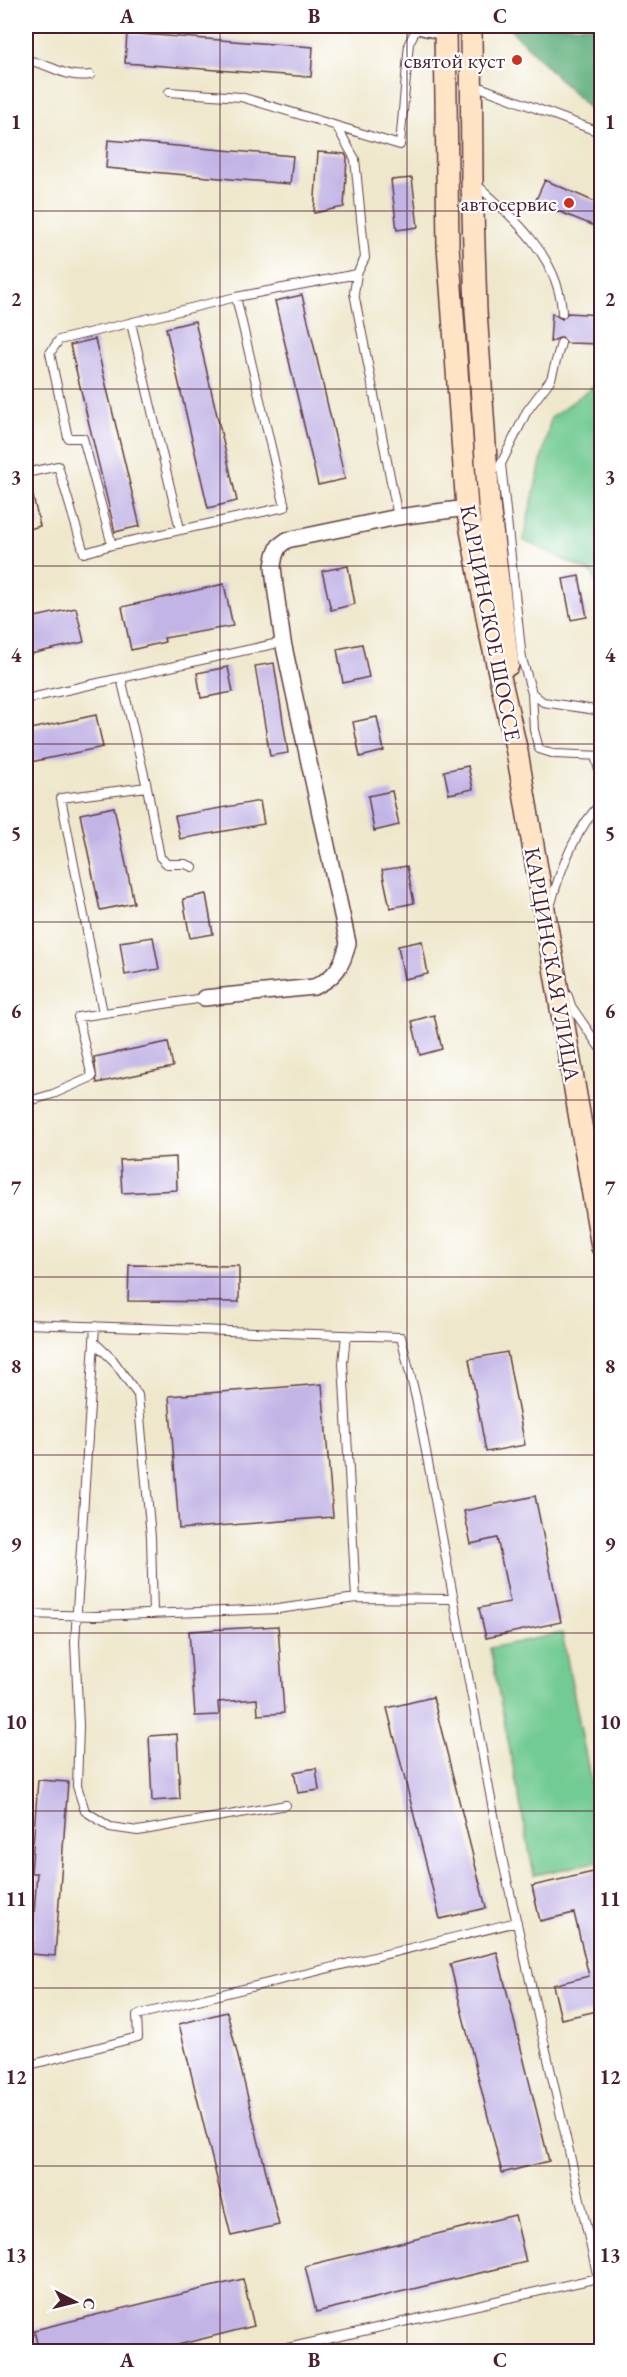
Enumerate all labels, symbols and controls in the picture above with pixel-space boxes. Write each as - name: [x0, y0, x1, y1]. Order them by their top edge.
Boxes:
- text: A: [119, 3, 135, 29]
- text: B: [308, 3, 320, 29]
- text: C: [493, 3, 507, 29]
- place label: святой куст: [404, 46, 505, 75]
- marker: святой куст: [510, 53, 524, 67]
- text: 1: [11, 109, 21, 135]
- text: 1: [605, 109, 615, 135]
- place label: автосервис: [461, 189, 557, 218]
- marker: автосервис: [562, 196, 576, 210]
- text: 2: [11, 286, 22, 312]
- text: 2: [605, 286, 616, 312]
- text: 3: [11, 464, 21, 490]
- text: 3: [605, 464, 615, 490]
- street label: КАРЦИНСКОЕ ШОССЕ: [453, 502, 528, 744]
- text: 4: [11, 642, 22, 668]
- text: 4: [605, 642, 616, 668]
- text: 5: [11, 820, 21, 846]
- text: 5: [605, 820, 615, 846]
- street label: КАРЦИНСКАЯ УЛИЦА: [518, 845, 588, 1084]
- text: 6: [11, 998, 22, 1024]
- text: 6: [605, 998, 616, 1024]
- text: 7: [11, 1175, 22, 1201]
- text: 7: [605, 1175, 616, 1201]
- text: 8: [11, 1353, 21, 1379]
- text: 8: [605, 1353, 615, 1379]
- text: 9: [11, 1531, 22, 1557]
- text: 9: [605, 1531, 616, 1557]
- text: 10: [5, 1709, 27, 1735]
- text: 10: [599, 1709, 621, 1735]
- text: 11: [5, 1886, 27, 1912]
- text: 11: [599, 1886, 621, 1912]
- text: 12: [5, 2064, 27, 2090]
- text: 12: [599, 2064, 621, 2090]
- text: 13: [5, 2242, 27, 2268]
- text: 13: [599, 2242, 621, 2268]
- north arrow: [45, 2272, 105, 2332]
- text: С: [78, 2297, 101, 2311]
- text: A: [119, 2347, 135, 2373]
- text: B: [308, 2347, 320, 2373]
- text: C: [493, 2347, 507, 2373]

